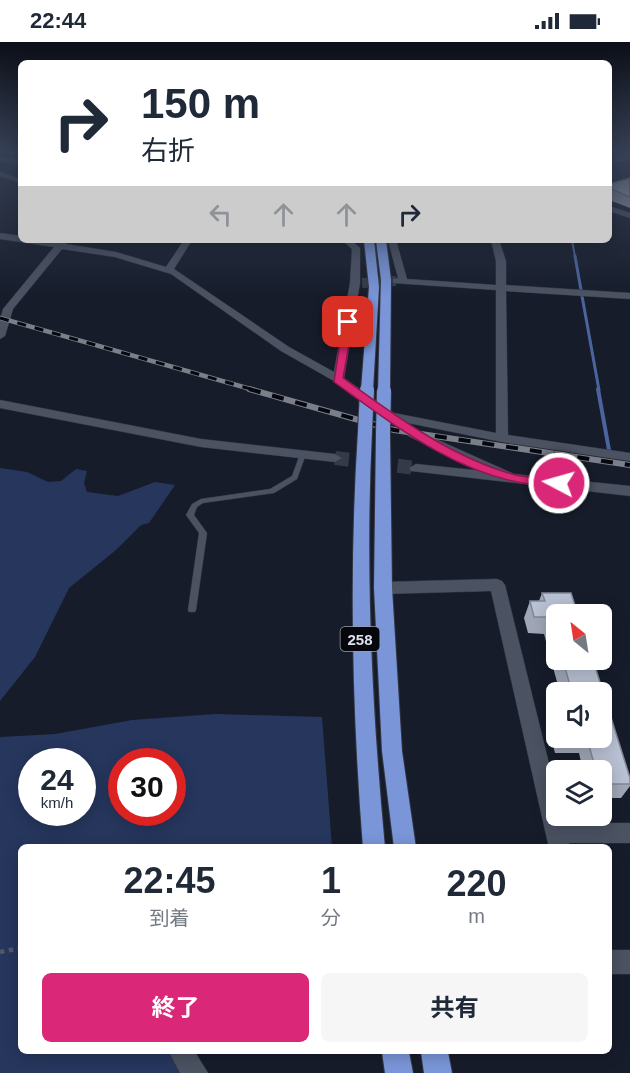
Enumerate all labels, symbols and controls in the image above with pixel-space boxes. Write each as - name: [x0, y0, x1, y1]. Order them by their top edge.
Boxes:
- text: 22:44: [30, 8, 86, 33]
- text: 150 m: [141, 80, 260, 127]
- icon: right: [42, 84, 120, 162]
- text: 右折: [141, 136, 195, 166]
- icon: left: [204, 198, 237, 231]
- icon: ahead: [267, 198, 300, 231]
- icon: ahead: [330, 198, 363, 231]
- icon: right: [393, 198, 426, 231]
- pin: [322, 296, 373, 347]
- icon: arrive: [331, 305, 364, 338]
- position arrow: [527, 451, 591, 515]
- north arrow: [546, 604, 612, 670]
- map controls: [546, 604, 612, 826]
- road number: 258: [340, 627, 380, 651]
- button: sound: [546, 682, 612, 748]
- speed limit sign: 30: [108, 748, 186, 826]
- button: layers: [546, 760, 612, 826]
- text: 24: [40, 763, 74, 796]
- text: km/h: [41, 794, 73, 811]
- text: 22:45: [123, 860, 216, 901]
- text: 1: [321, 860, 341, 901]
- text: 220: [446, 863, 507, 904]
- text: m: [468, 905, 485, 927]
- text: 到着: [149, 907, 189, 929]
- text: 分: [321, 907, 341, 929]
- button: 終了: [42, 973, 309, 1042]
- button: 共有: [321, 973, 588, 1042]

